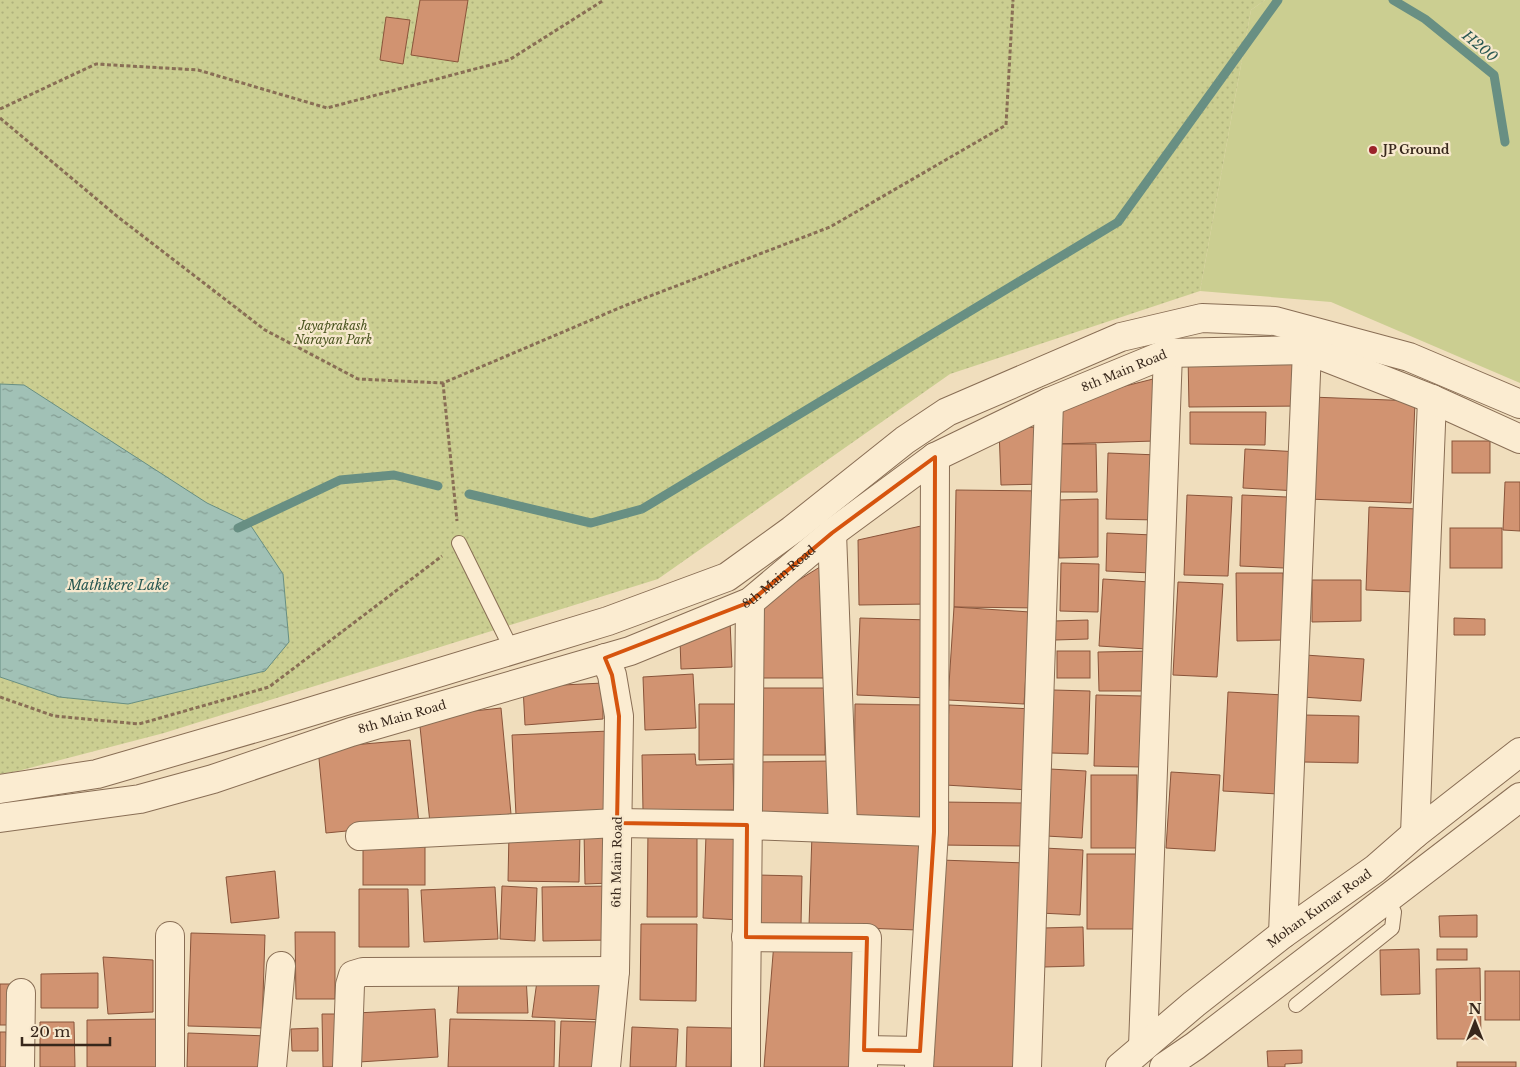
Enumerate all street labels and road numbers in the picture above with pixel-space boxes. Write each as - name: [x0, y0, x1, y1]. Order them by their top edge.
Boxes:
- street label: 8th Main Road: [1079, 346, 1169, 395]
- street label: 8th Main Road: [740, 542, 819, 611]
- street label: 8th Main Road: [356, 697, 448, 737]
- street label: 6th Main Road: [608, 816, 625, 908]
- street label: Mohan Kumar Road: [1264, 866, 1374, 951]

